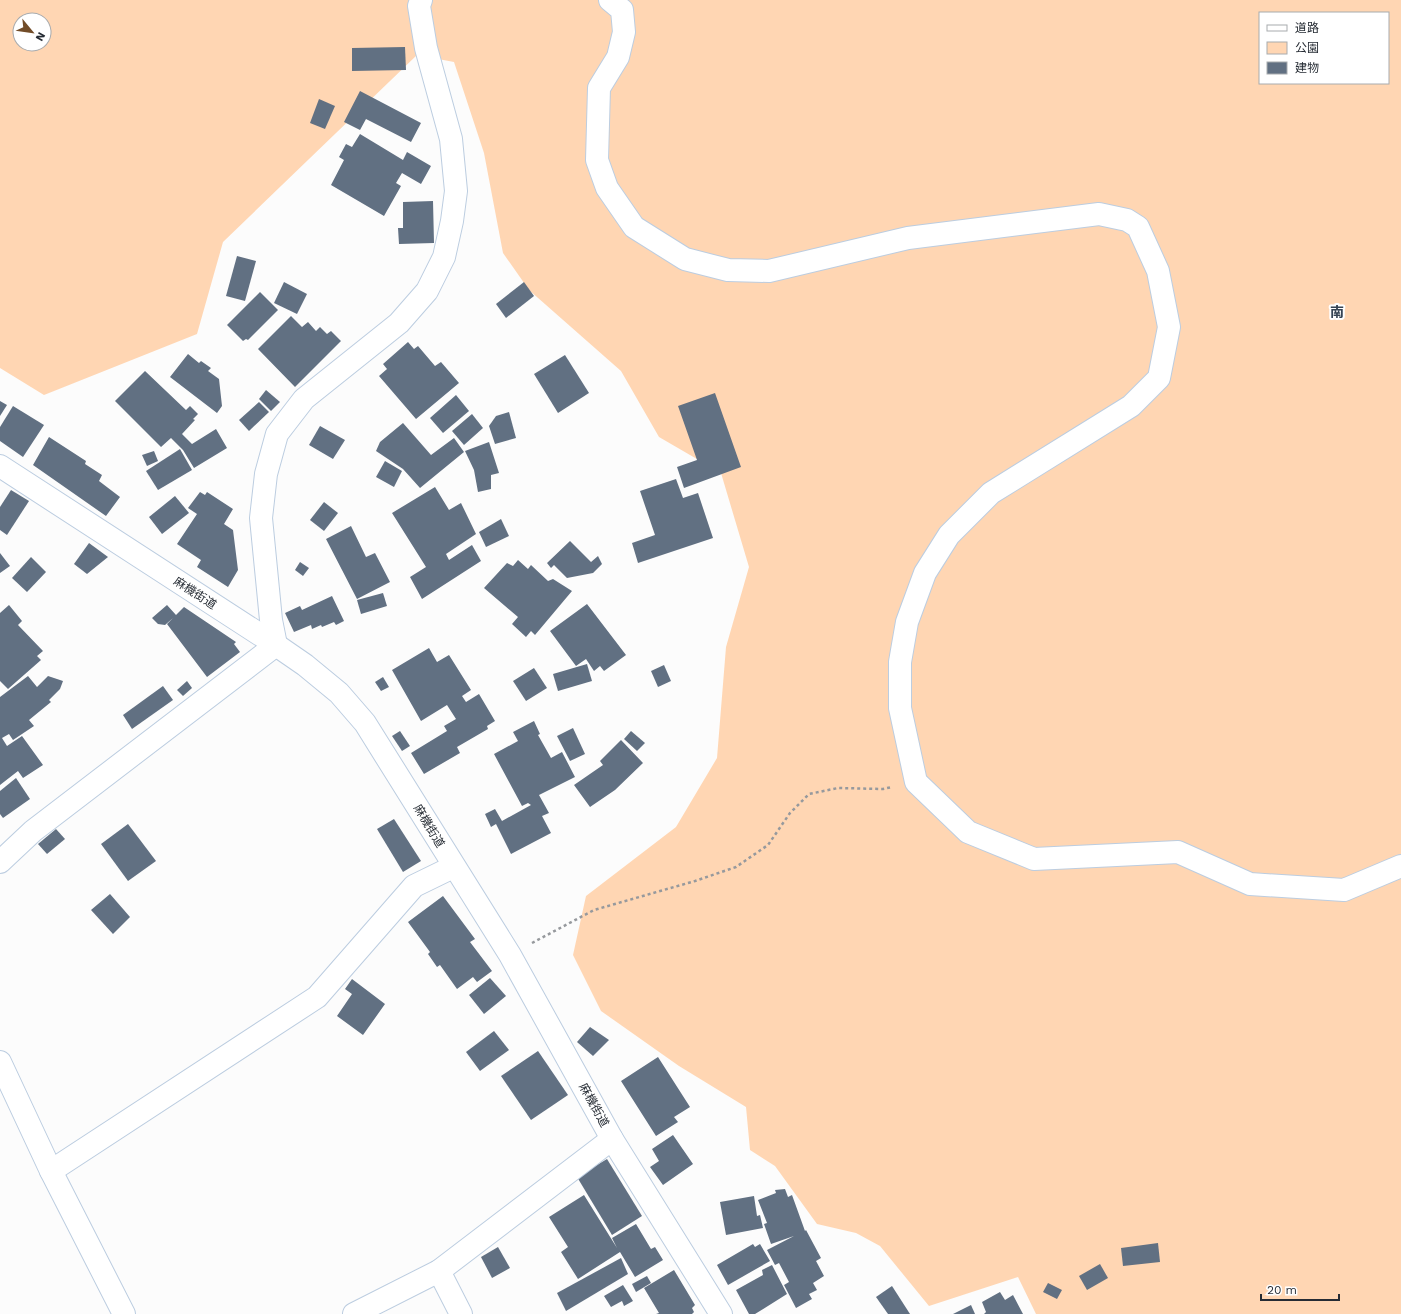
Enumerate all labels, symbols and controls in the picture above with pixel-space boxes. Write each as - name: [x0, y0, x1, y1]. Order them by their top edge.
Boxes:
- north arrow: [12, 12, 52, 52]
- legend: [1259, 12, 1389, 84]
- text: 道路: [1295, 21, 1319, 35]
- text: N: [33, 30, 48, 43]
- text: 公園: [1295, 41, 1319, 55]
- text: 建物: [1295, 61, 1319, 75]
- district label: 南: [1330, 304, 1344, 320]
- street label: 麻機街道: [171, 574, 219, 612]
- street label: 麻機街道: [411, 802, 447, 850]
- street label: 麻機街道: [576, 1081, 612, 1129]
- scale bar: [1261, 1276, 1339, 1302]
- text: 20 m: [1267, 1283, 1297, 1297]

